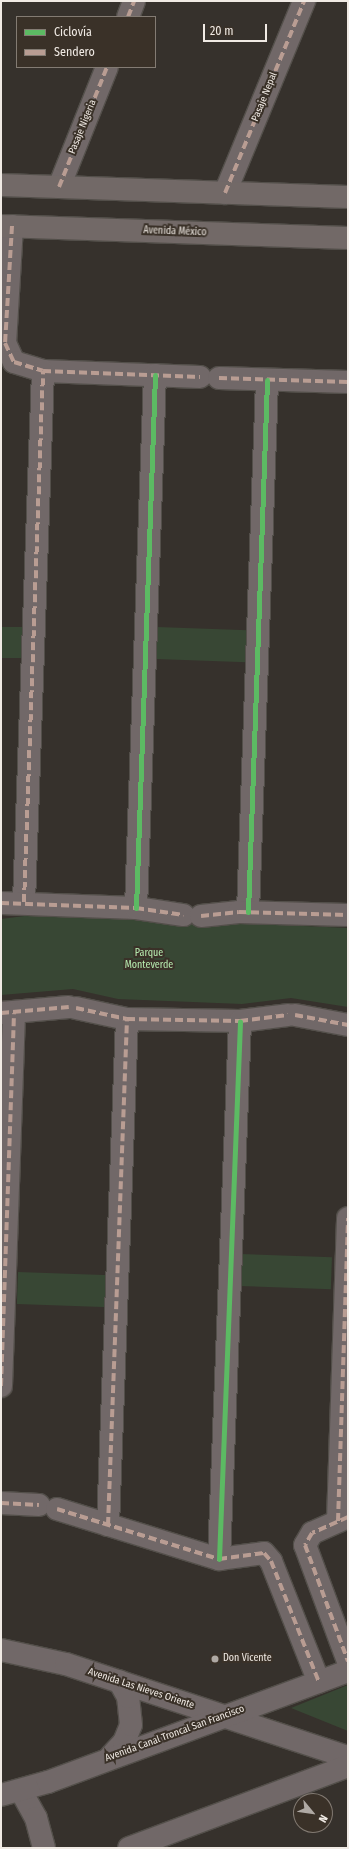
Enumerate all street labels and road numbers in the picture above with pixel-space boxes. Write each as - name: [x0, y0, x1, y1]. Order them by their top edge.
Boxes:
- street label: Pasaje Nepal: [250, 71, 280, 123]
- street label: Pasaje Nigeria: [67, 98, 99, 156]
- street label: Avenida México: [143, 225, 207, 239]
- street label: Avenida Las Nieves Oriente: [86, 1666, 196, 1712]
- street label: Avenida Canal Troncal San Francisco: [104, 1703, 246, 1765]

